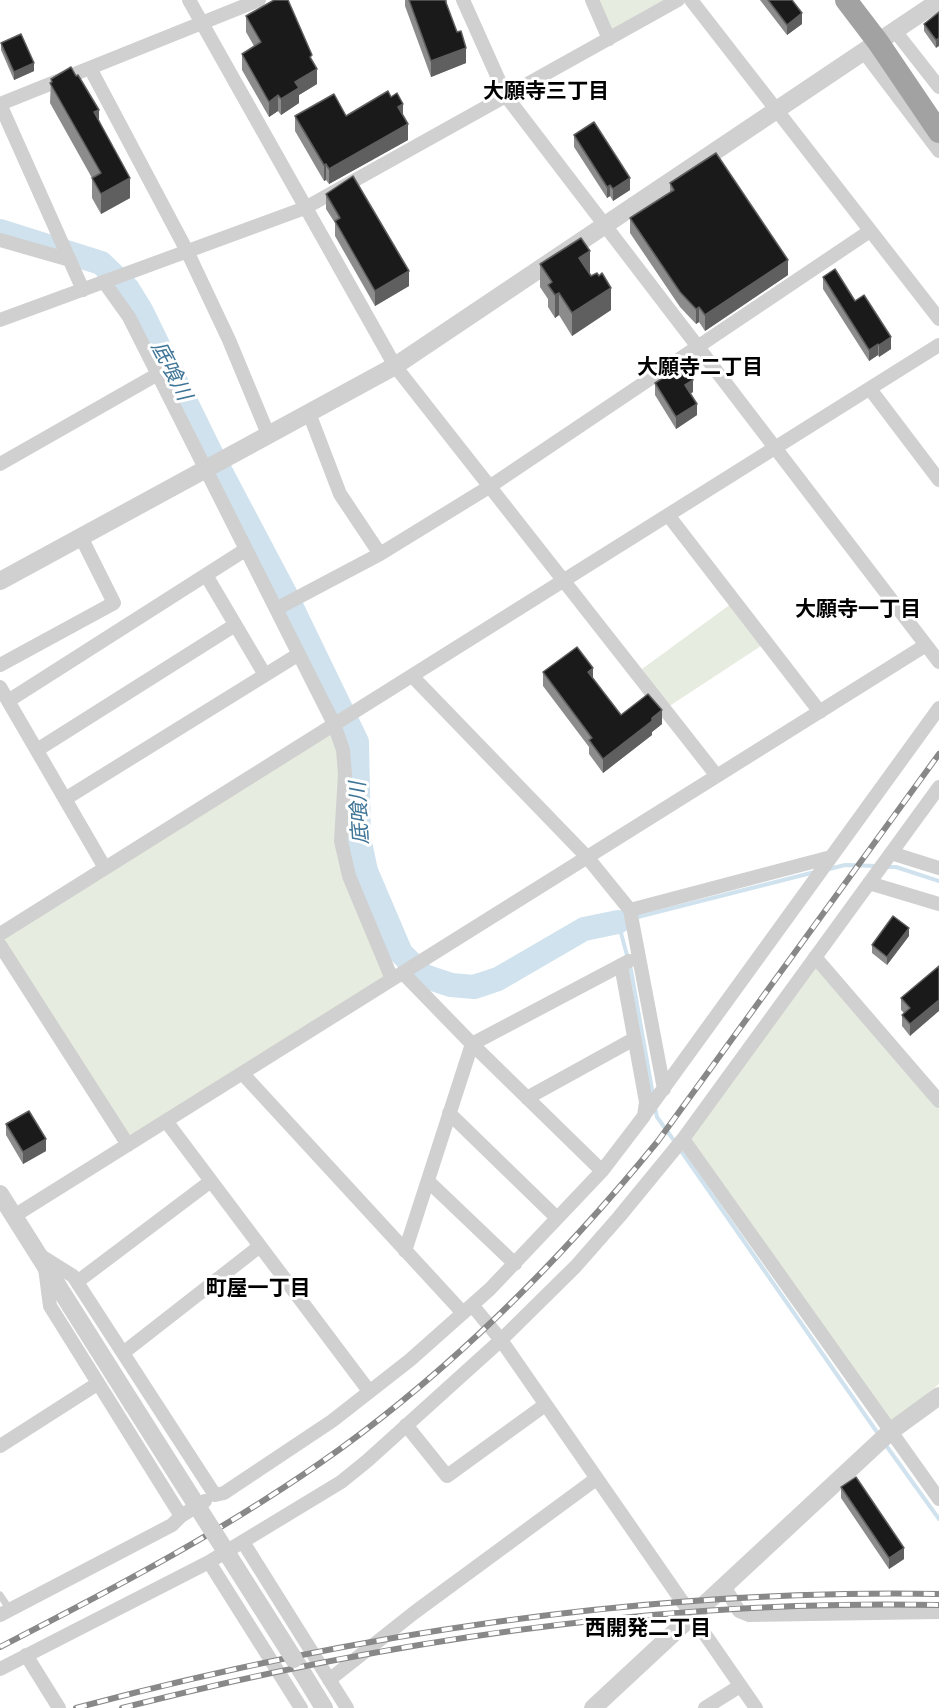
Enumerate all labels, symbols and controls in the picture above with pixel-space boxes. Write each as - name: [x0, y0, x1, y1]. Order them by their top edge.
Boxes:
- district label: 大願寺三丁目: [483, 79, 609, 105]
- water label: 底喰川: [145, 337, 197, 405]
- district label: 大願寺二丁目: [637, 355, 763, 381]
- district label: 大願寺一丁目: [795, 597, 921, 623]
- water label: 底喰川: [346, 781, 374, 845]
- district label: 町屋一丁目: [206, 1276, 310, 1302]
- district label: 西開発二丁目: [585, 1616, 711, 1642]

